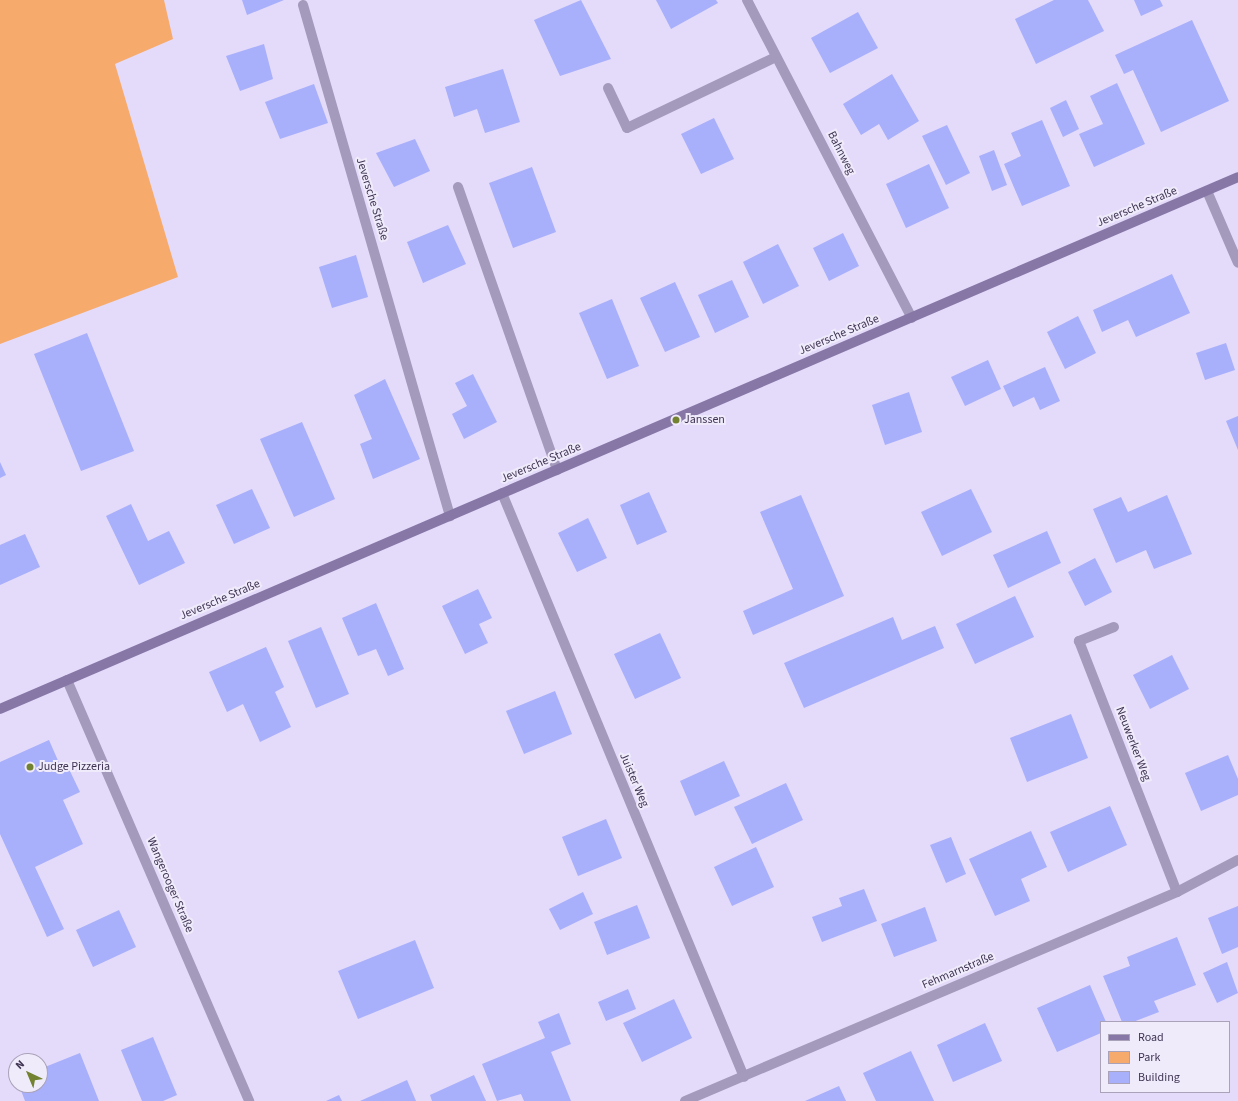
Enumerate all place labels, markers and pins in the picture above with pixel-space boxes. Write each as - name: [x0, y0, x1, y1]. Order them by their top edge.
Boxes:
- place label: Janssen: [684, 413, 725, 427]
- marker: Janssen: [671, 415, 681, 425]
- place label: Judge Pizzeria: [38, 760, 110, 774]
- marker: Judge Pizzeria: [25, 762, 35, 772]

